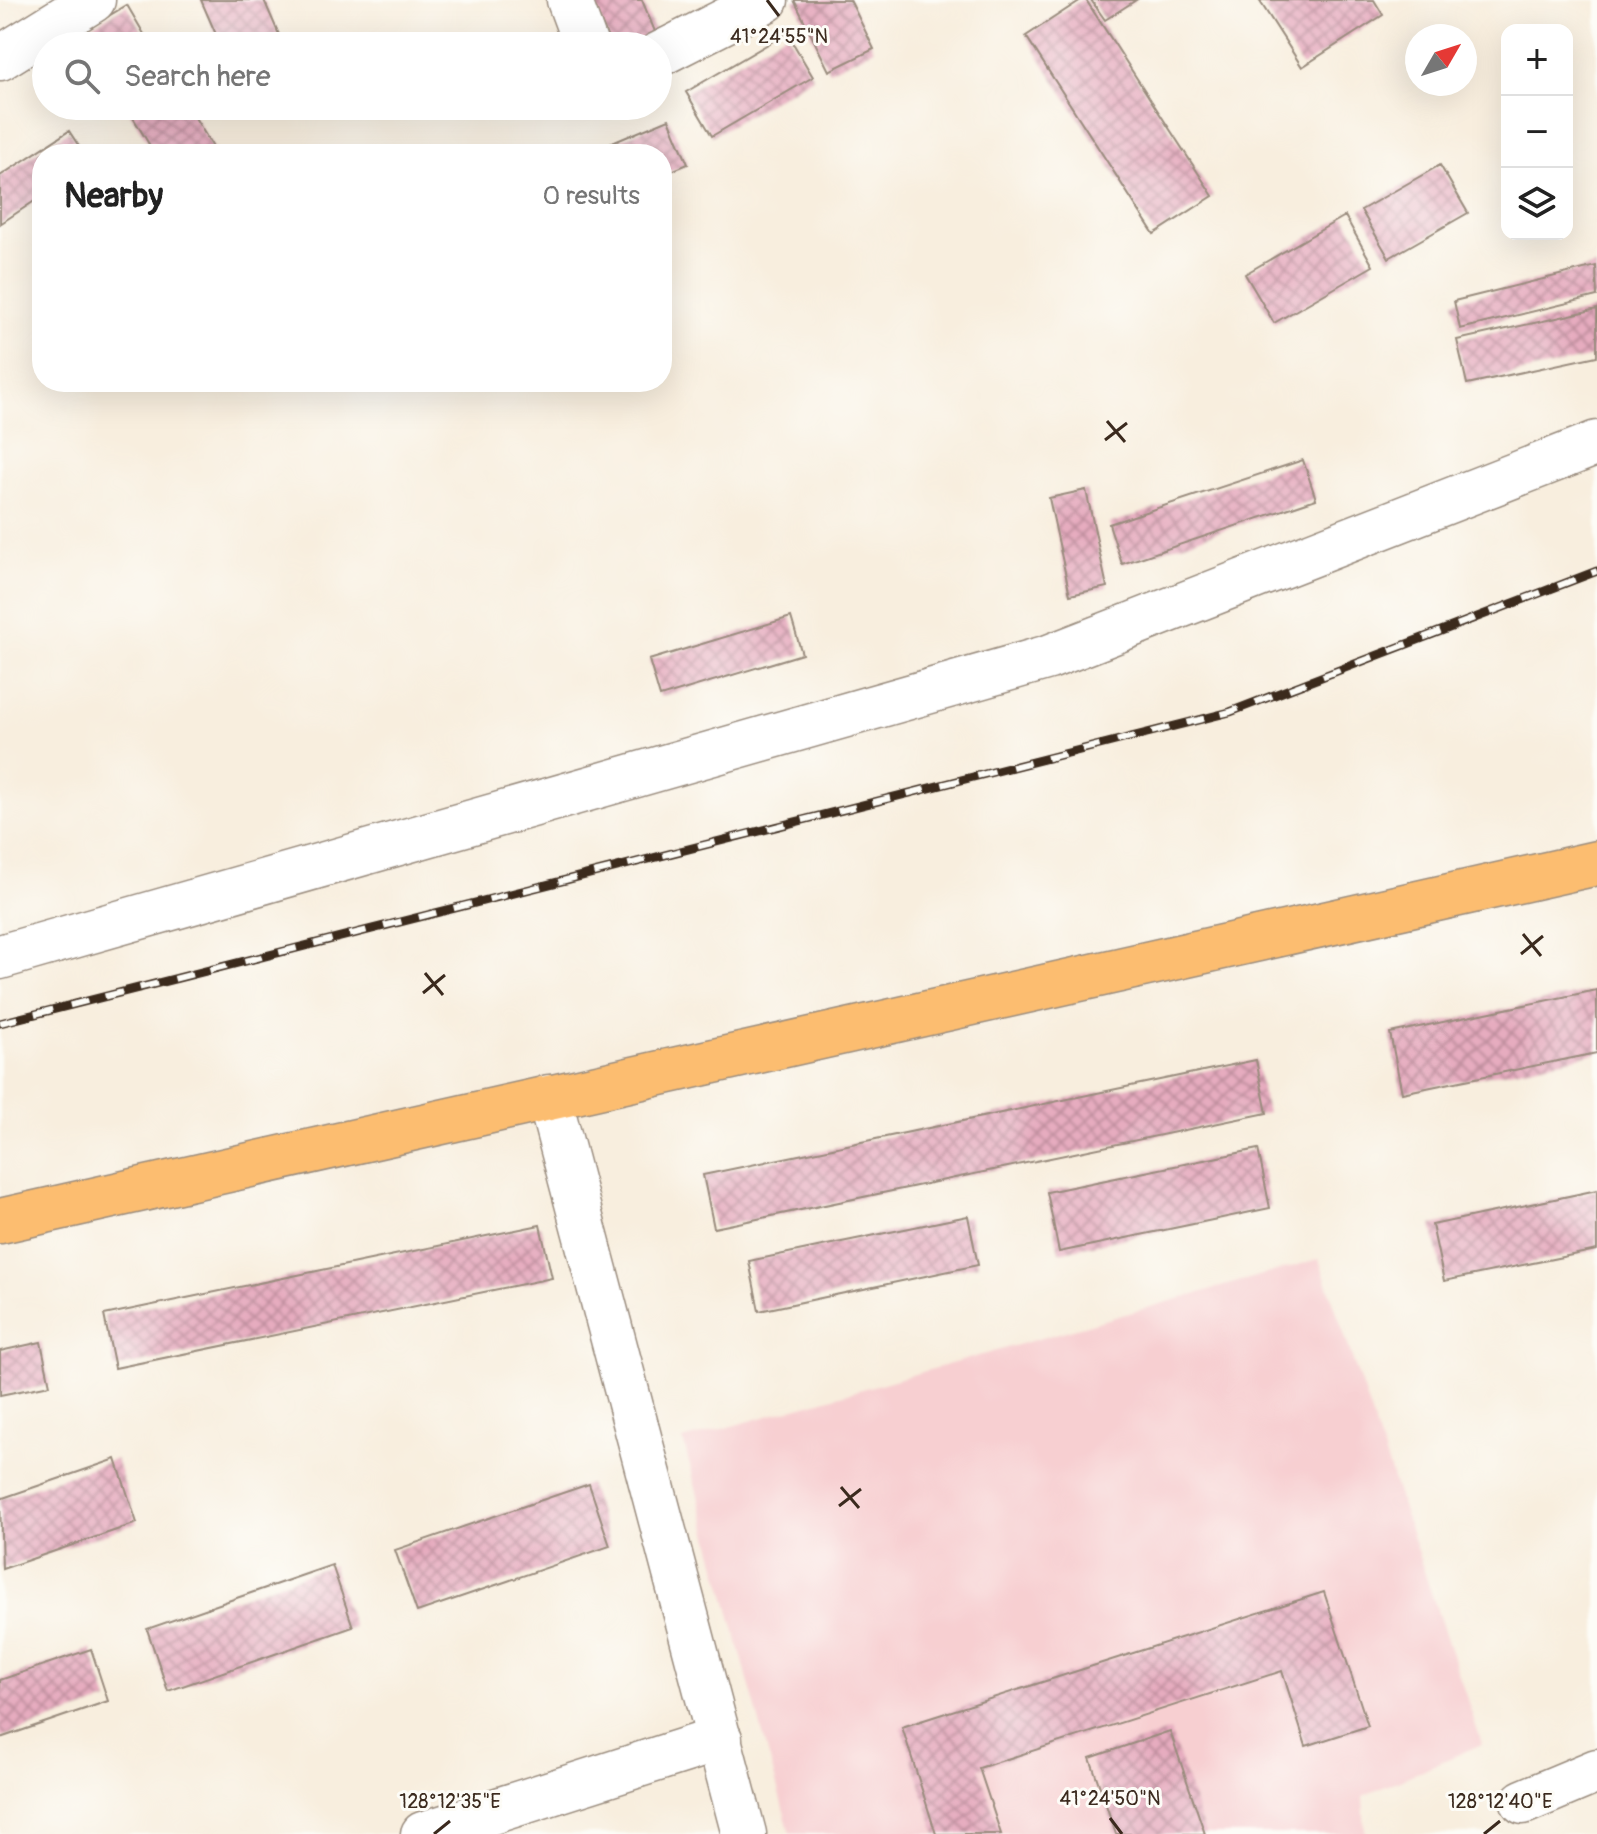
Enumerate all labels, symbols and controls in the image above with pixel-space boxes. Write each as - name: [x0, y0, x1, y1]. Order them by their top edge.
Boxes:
- text: 41°24'55"N: [730, 24, 828, 49]
- north arrow: [1405, 24, 1477, 96]
- map controls: [1501, 24, 1573, 240]
- button: +: [1501, 24, 1573, 96]
- search box: [32, 32, 672, 120]
- icon: search: [60, 54, 104, 98]
- text: Search here: [124, 58, 271, 95]
- button: −: [1501, 96, 1573, 168]
- button: layers: [1501, 168, 1573, 240]
- text: Nearby: [64, 175, 163, 218]
- text: 0 results: [543, 180, 640, 212]
- text: 41°24'50"N: [1059, 1786, 1161, 1811]
- text: 128°12'35"E: [399, 1789, 501, 1814]
- text: 128°12'40"E: [1448, 1789, 1552, 1814]

